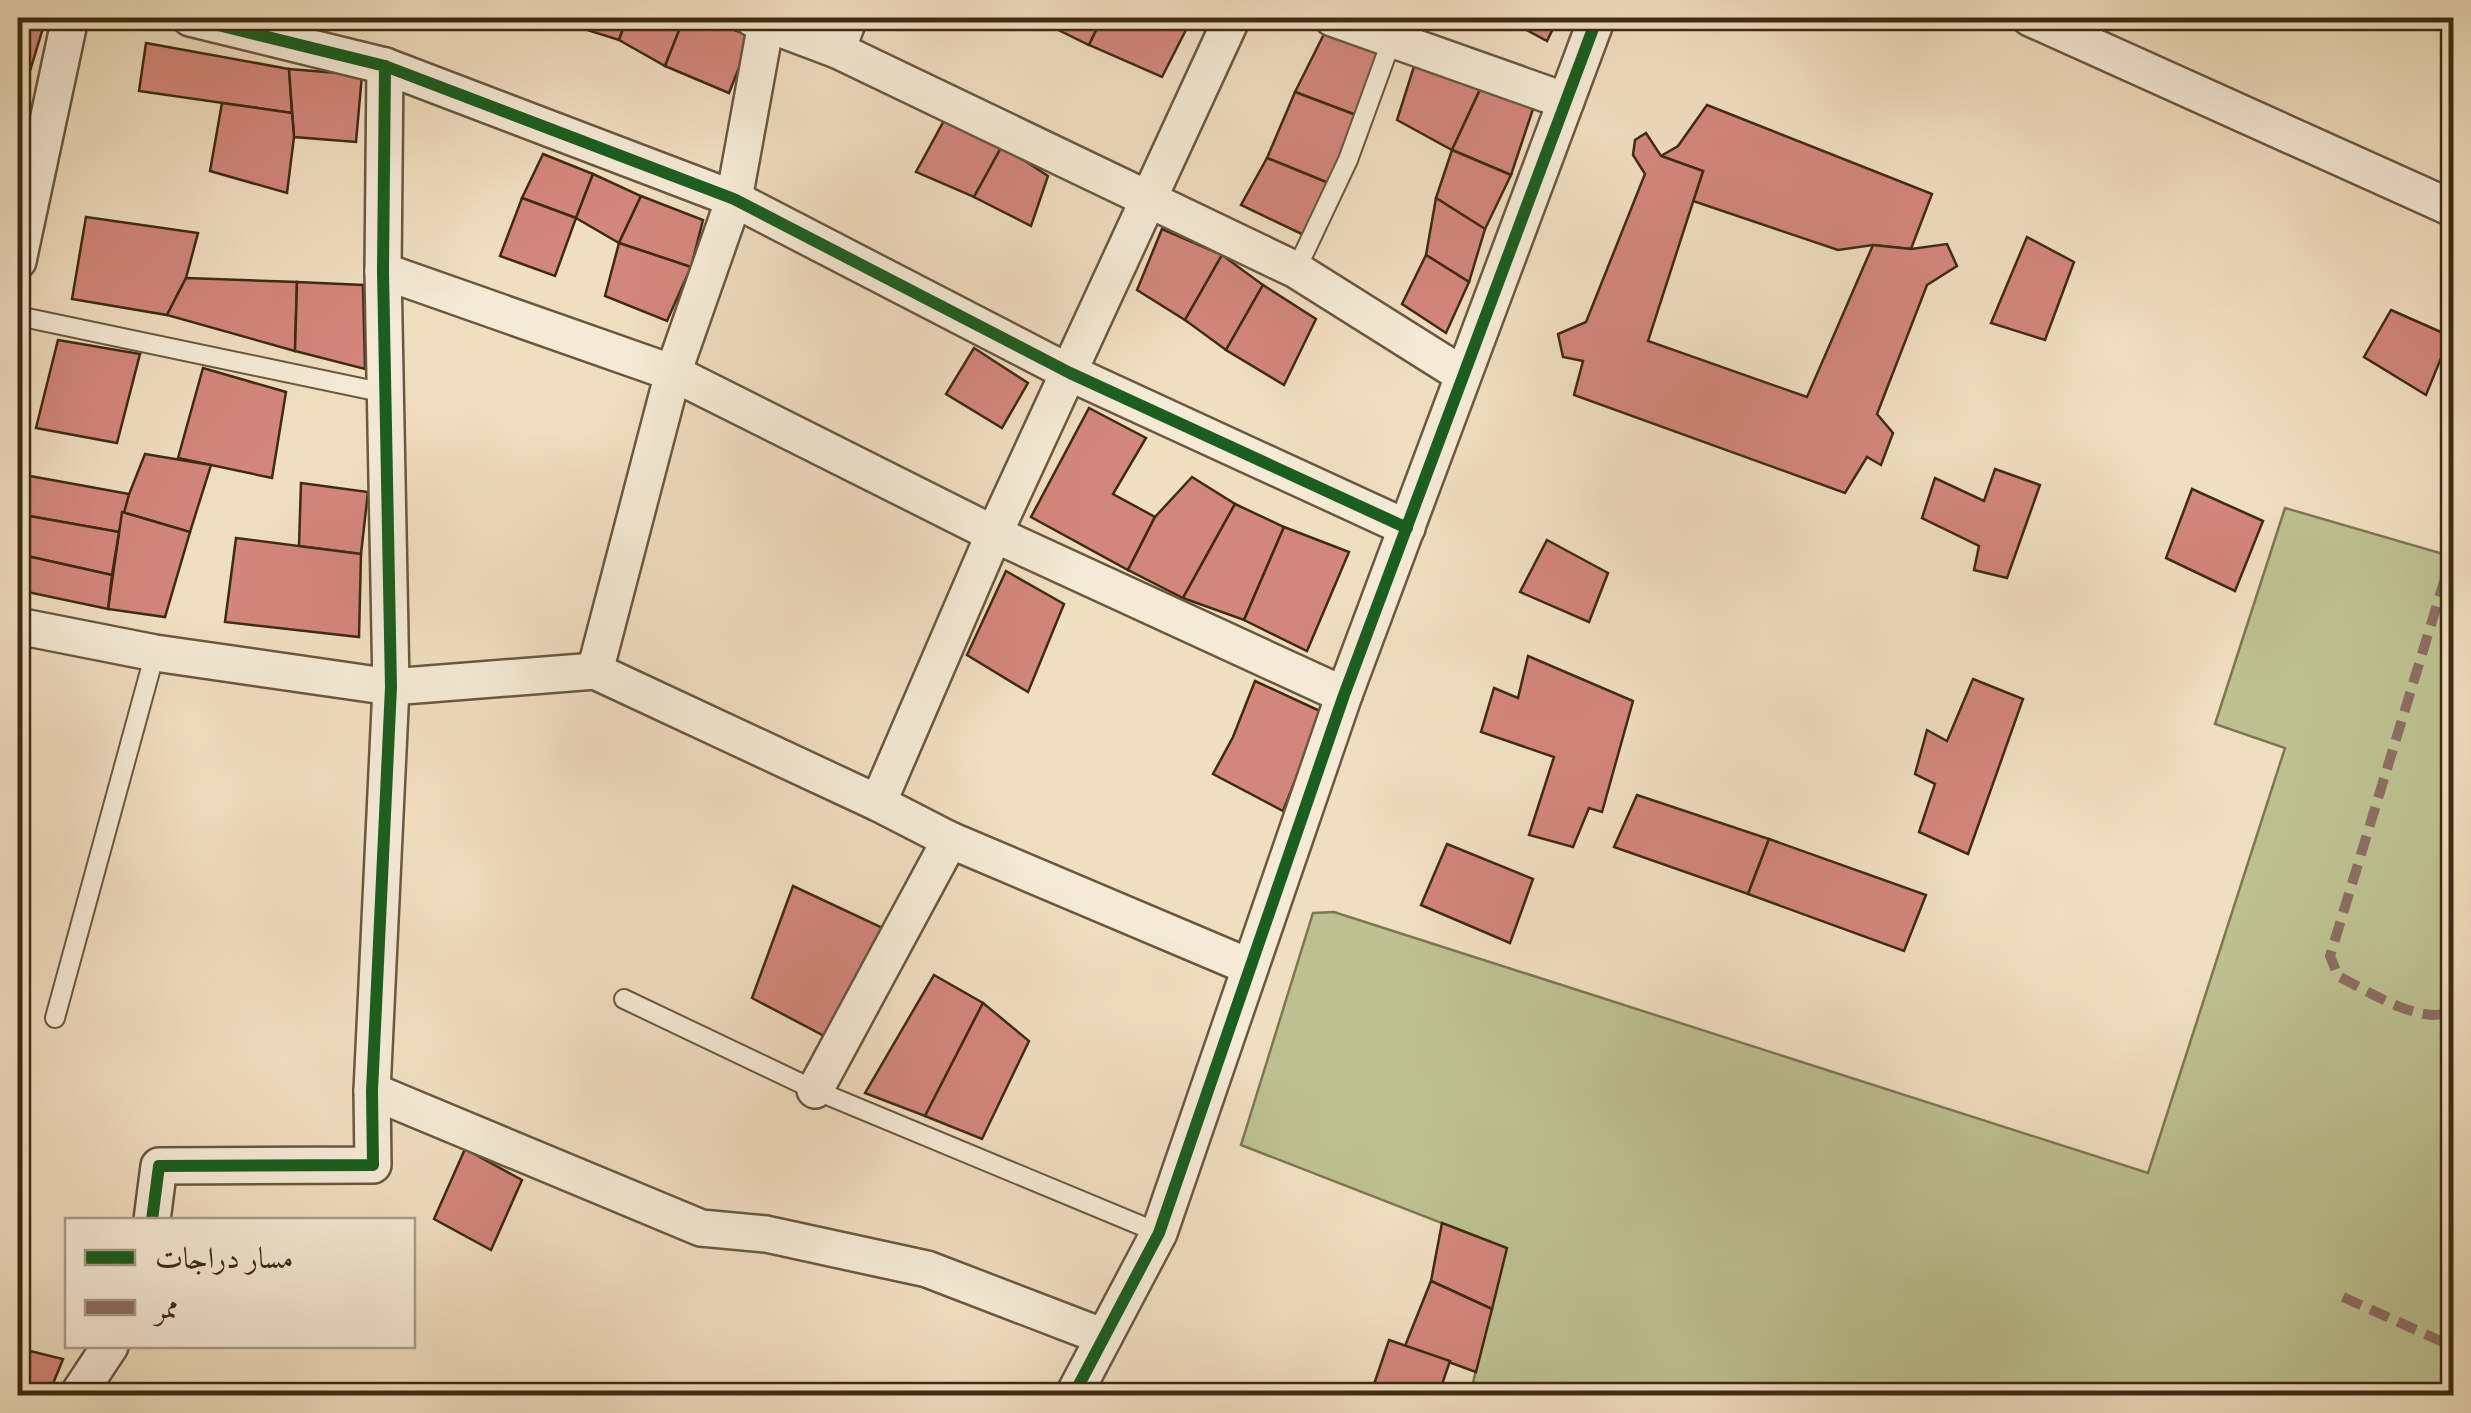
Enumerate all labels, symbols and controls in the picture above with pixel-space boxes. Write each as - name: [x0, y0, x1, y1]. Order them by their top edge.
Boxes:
- legend: [65, 1218, 415, 1348]
- text: مسار دراجات: [155, 1240, 294, 1278]
- text: ممر: [152, 1290, 179, 1328]

